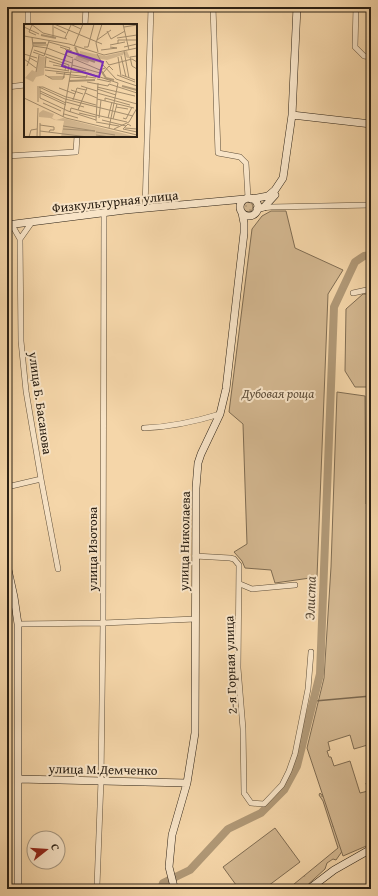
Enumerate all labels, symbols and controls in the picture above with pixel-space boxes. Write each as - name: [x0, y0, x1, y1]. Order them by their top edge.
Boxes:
- inset map: [24, 24, 137, 137]
- street label: Физкультурная улица: [51, 185, 180, 218]
- street label: улица Б. Басанова: [24, 349, 57, 456]
- park label: Дубовая роща: [241, 384, 314, 403]
- street label: улица Николаева: [174, 490, 195, 592]
- street label: улица Изотова: [83, 506, 102, 592]
- water label: Элиста: [299, 575, 321, 620]
- street label: 2-я Горная улица: [219, 615, 242, 714]
- street label: улица М.Демченко: [47, 759, 158, 780]
- north arrow: [26, 830, 66, 870]
- text: С: [47, 842, 64, 852]

